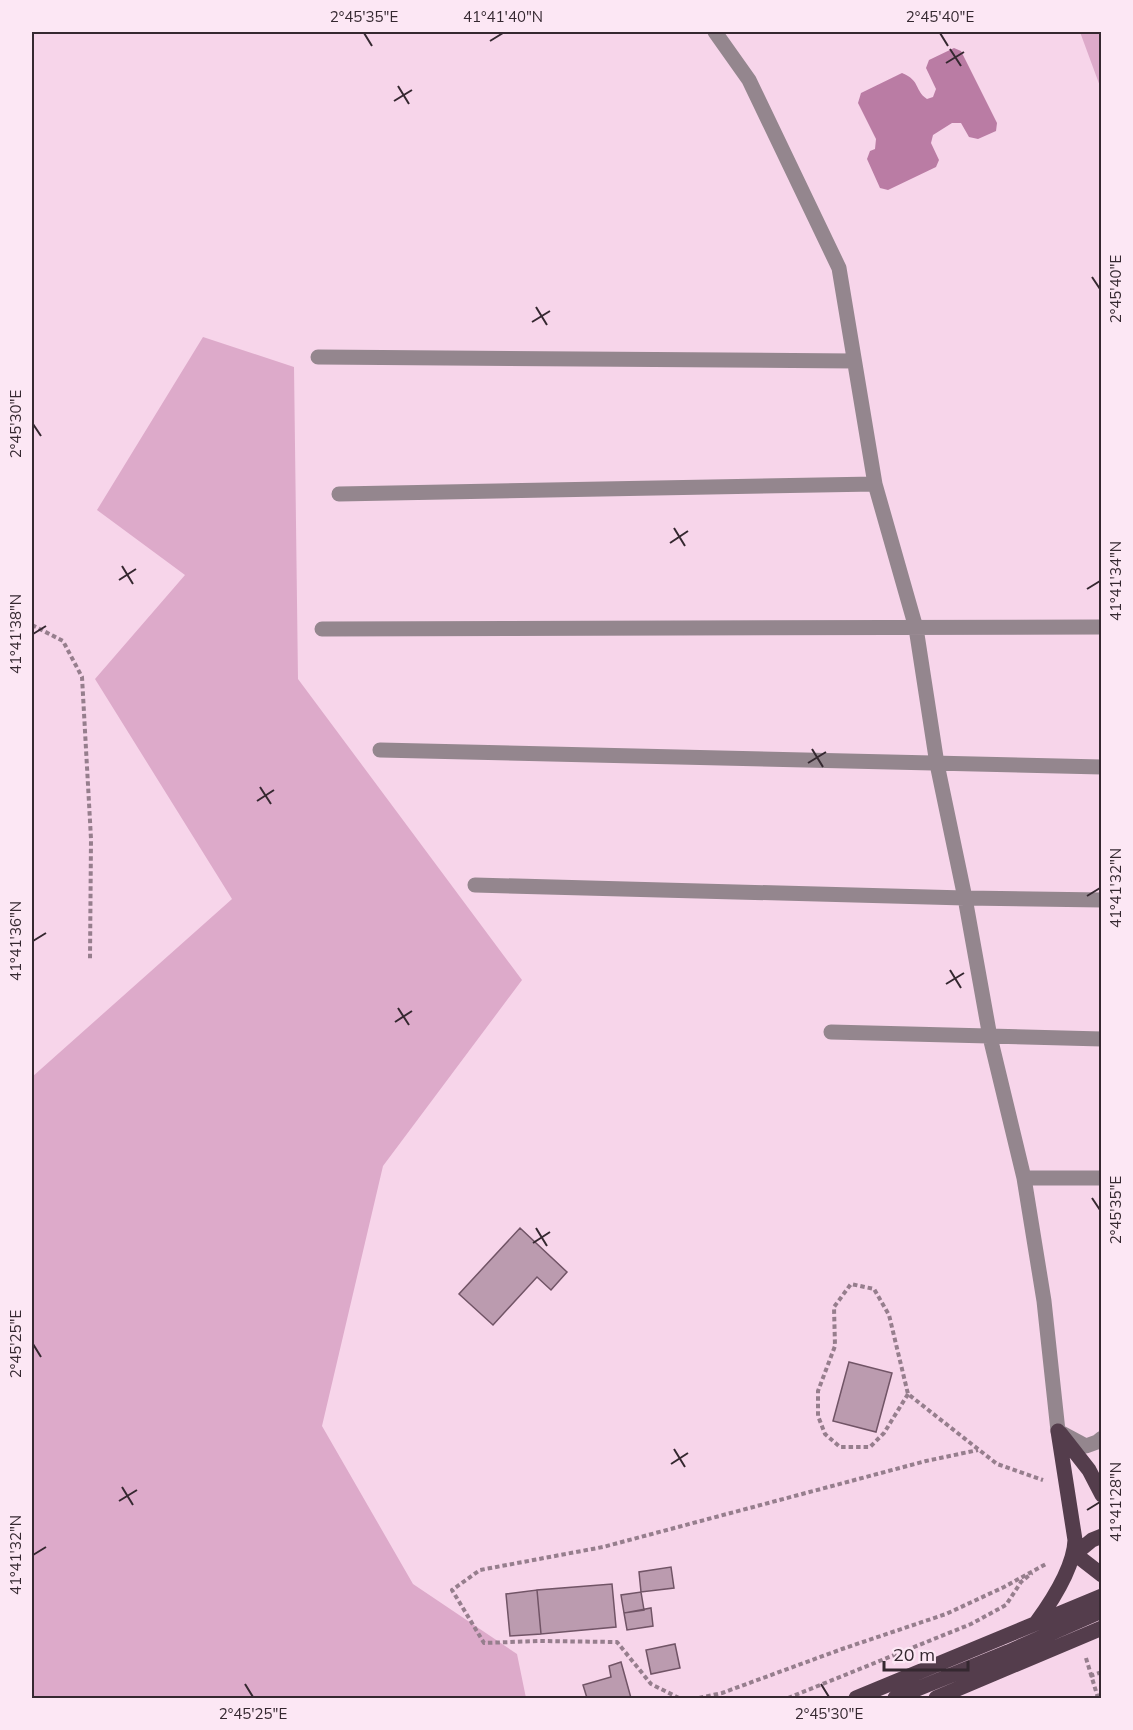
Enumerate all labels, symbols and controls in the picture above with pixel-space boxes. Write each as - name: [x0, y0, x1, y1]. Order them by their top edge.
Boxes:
- text: 2°45'35"E: [330, 7, 398, 26]
- text: 41°41'40"N: [463, 7, 543, 26]
- text: 2°45'40"E: [906, 7, 974, 26]
- text: 2°45'40"E: [1106, 255, 1125, 323]
- text: 2°45'30"E: [6, 390, 25, 458]
- text: 41°41'34"N: [1106, 541, 1125, 621]
- text: 41°41'38"N: [6, 594, 25, 674]
- text: 41°41'32"N: [1106, 848, 1125, 928]
- text: 41°41'36"N: [6, 901, 25, 981]
- text: 2°45'35"E: [1106, 1176, 1125, 1244]
- text: 2°45'25"E: [6, 1310, 25, 1378]
- text: 41°41'28"N: [1106, 1462, 1125, 1542]
- text: 41°41'32"N: [6, 1515, 25, 1595]
- scale bar: [884, 1634, 968, 1672]
- text: 20 m: [893, 1643, 935, 1666]
- text: 2°45'25"E: [219, 1704, 287, 1723]
- text: 2°45'30"E: [795, 1704, 863, 1723]

